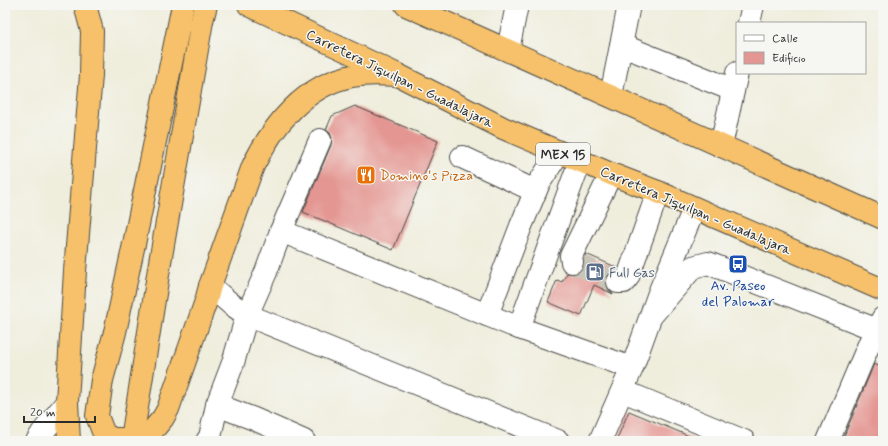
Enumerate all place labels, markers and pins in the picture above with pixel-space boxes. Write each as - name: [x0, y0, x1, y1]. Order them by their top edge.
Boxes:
- restaurant icon: Domino's Pizza: [355, 164, 377, 186]
- place label: Domino's Pizza: [380, 167, 473, 185]
- bus stop icon: Av. Paseo del Palomar: [727, 253, 749, 275]
- fuel station icon: Full Gas: [584, 261, 606, 283]
- place label: Full Gas: [609, 264, 655, 282]
- place label: Av. Paseo del Palomar: [702, 277, 775, 311]

